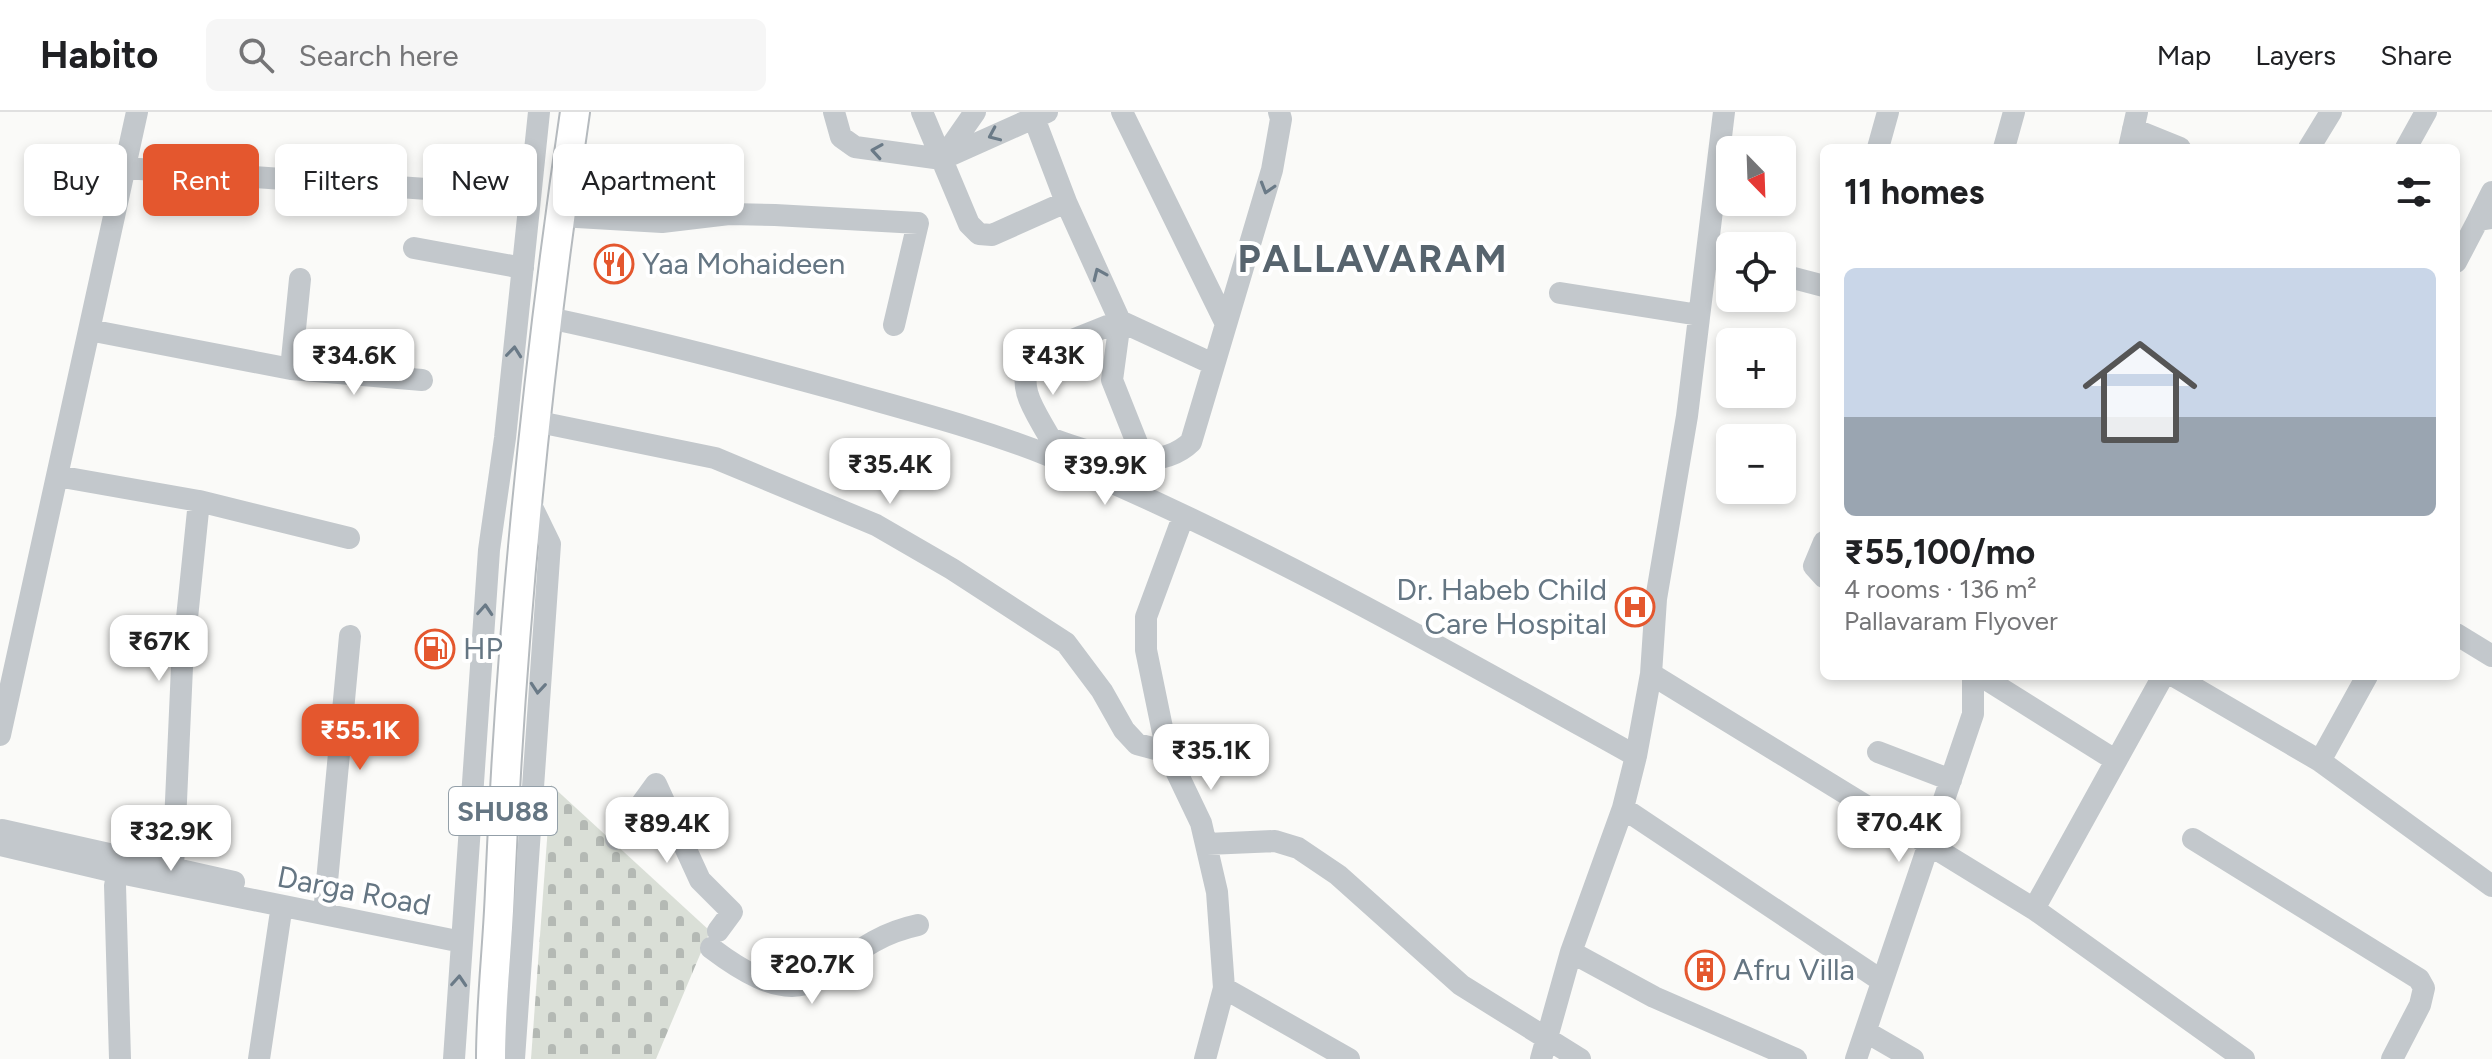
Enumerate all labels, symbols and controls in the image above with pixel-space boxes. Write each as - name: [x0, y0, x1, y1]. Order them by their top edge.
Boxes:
- search box: [206, 19, 766, 91]
- text: Habito: [40, 32, 158, 78]
- icon: search: [234, 33, 278, 77]
- text: Search here: [298, 37, 459, 74]
- text: Map: [2157, 38, 2211, 72]
- text: Layers: [2255, 38, 2336, 72]
- text: Share: [2380, 38, 2452, 72]
- one-way arrow: [988, 126, 1003, 142]
- north arrow: [1716, 136, 1796, 216]
- map controls: [1716, 136, 1796, 504]
- chip: Buy: [24, 144, 127, 216]
- chip: Rent: [143, 144, 259, 216]
- chip: Filters: [275, 144, 407, 216]
- chip: New: [423, 144, 537, 216]
- chip: Apartment: [553, 144, 744, 216]
- one-way arrow: [870, 144, 884, 161]
- icon: filters: [2392, 170, 2436, 214]
- text: 11 homes: [1844, 172, 1984, 213]
- one-way arrow: [1260, 181, 1276, 194]
- button: locate: [1716, 232, 1796, 312]
- district label: PALLAVARAM: [1237, 236, 1509, 282]
- restaurant icon: Yaa Mohaideen: [593, 243, 635, 285]
- place label: Yaa Mohaideen: [642, 245, 845, 282]
- one-way arrow: [1093, 268, 1109, 282]
- icon: home: [2068, 320, 2212, 464]
- button: +: [1716, 328, 1796, 408]
- pin: ₹34.6K: [289, 329, 419, 397]
- pin: ₹43K: [1006, 329, 1100, 397]
- text: ₹34.6K: [311, 339, 397, 371]
- text: ₹43K: [1021, 339, 1085, 371]
- one-way arrow: [505, 345, 522, 358]
- button: −: [1716, 424, 1796, 504]
- pin: ₹35.4K: [825, 438, 955, 506]
- pin: ₹39.9K: [1040, 439, 1170, 507]
- text: ₹35.4K: [847, 448, 933, 480]
- text: ₹39.9K: [1063, 449, 1147, 481]
- text: ₹55,100/mo: [1844, 532, 2035, 573]
- place label: Dr. Habeb Child Care Hospital: [1396, 571, 1607, 642]
- text: 4 rooms · 136 m²: [1844, 573, 2037, 605]
- hospital icon: Dr. Habeb Child Care Hospital: [1614, 586, 1656, 628]
- one-way arrow: [476, 603, 493, 616]
- text: Pallavaram Flyover: [1844, 605, 2058, 637]
- pin: ₹67K: [112, 615, 206, 683]
- text: ₹67K: [128, 625, 190, 657]
- fuel station icon: HP: [414, 628, 456, 670]
- place label: HP: [463, 630, 503, 667]
- one-way arrow: [530, 682, 547, 695]
- pin: ₹55.1K: [295, 704, 425, 772]
- text: ₹55.1K: [320, 714, 400, 746]
- pin: ₹35.1K: [1146, 724, 1276, 792]
- text: ₹35.1K: [1171, 734, 1251, 766]
- road number: SHU88: [449, 787, 557, 835]
- pin: ₹70.4K: [1834, 796, 1964, 864]
- pin: ₹89.4K: [602, 797, 732, 865]
- pin: ₹32.9K: [106, 805, 236, 873]
- text: ₹70.4K: [1855, 806, 1943, 838]
- text: ₹89.4K: [624, 807, 710, 839]
- text: ₹32.9K: [129, 815, 213, 847]
- street label: Darga Road: [274, 858, 434, 924]
- pin: ₹20.7K: [747, 938, 877, 1006]
- text: ₹20.7K: [769, 948, 855, 980]
- building icon: Afru Villa: [1684, 949, 1726, 991]
- place label: Afru Villa: [1733, 951, 1855, 988]
- one-way arrow: [450, 974, 467, 987]

